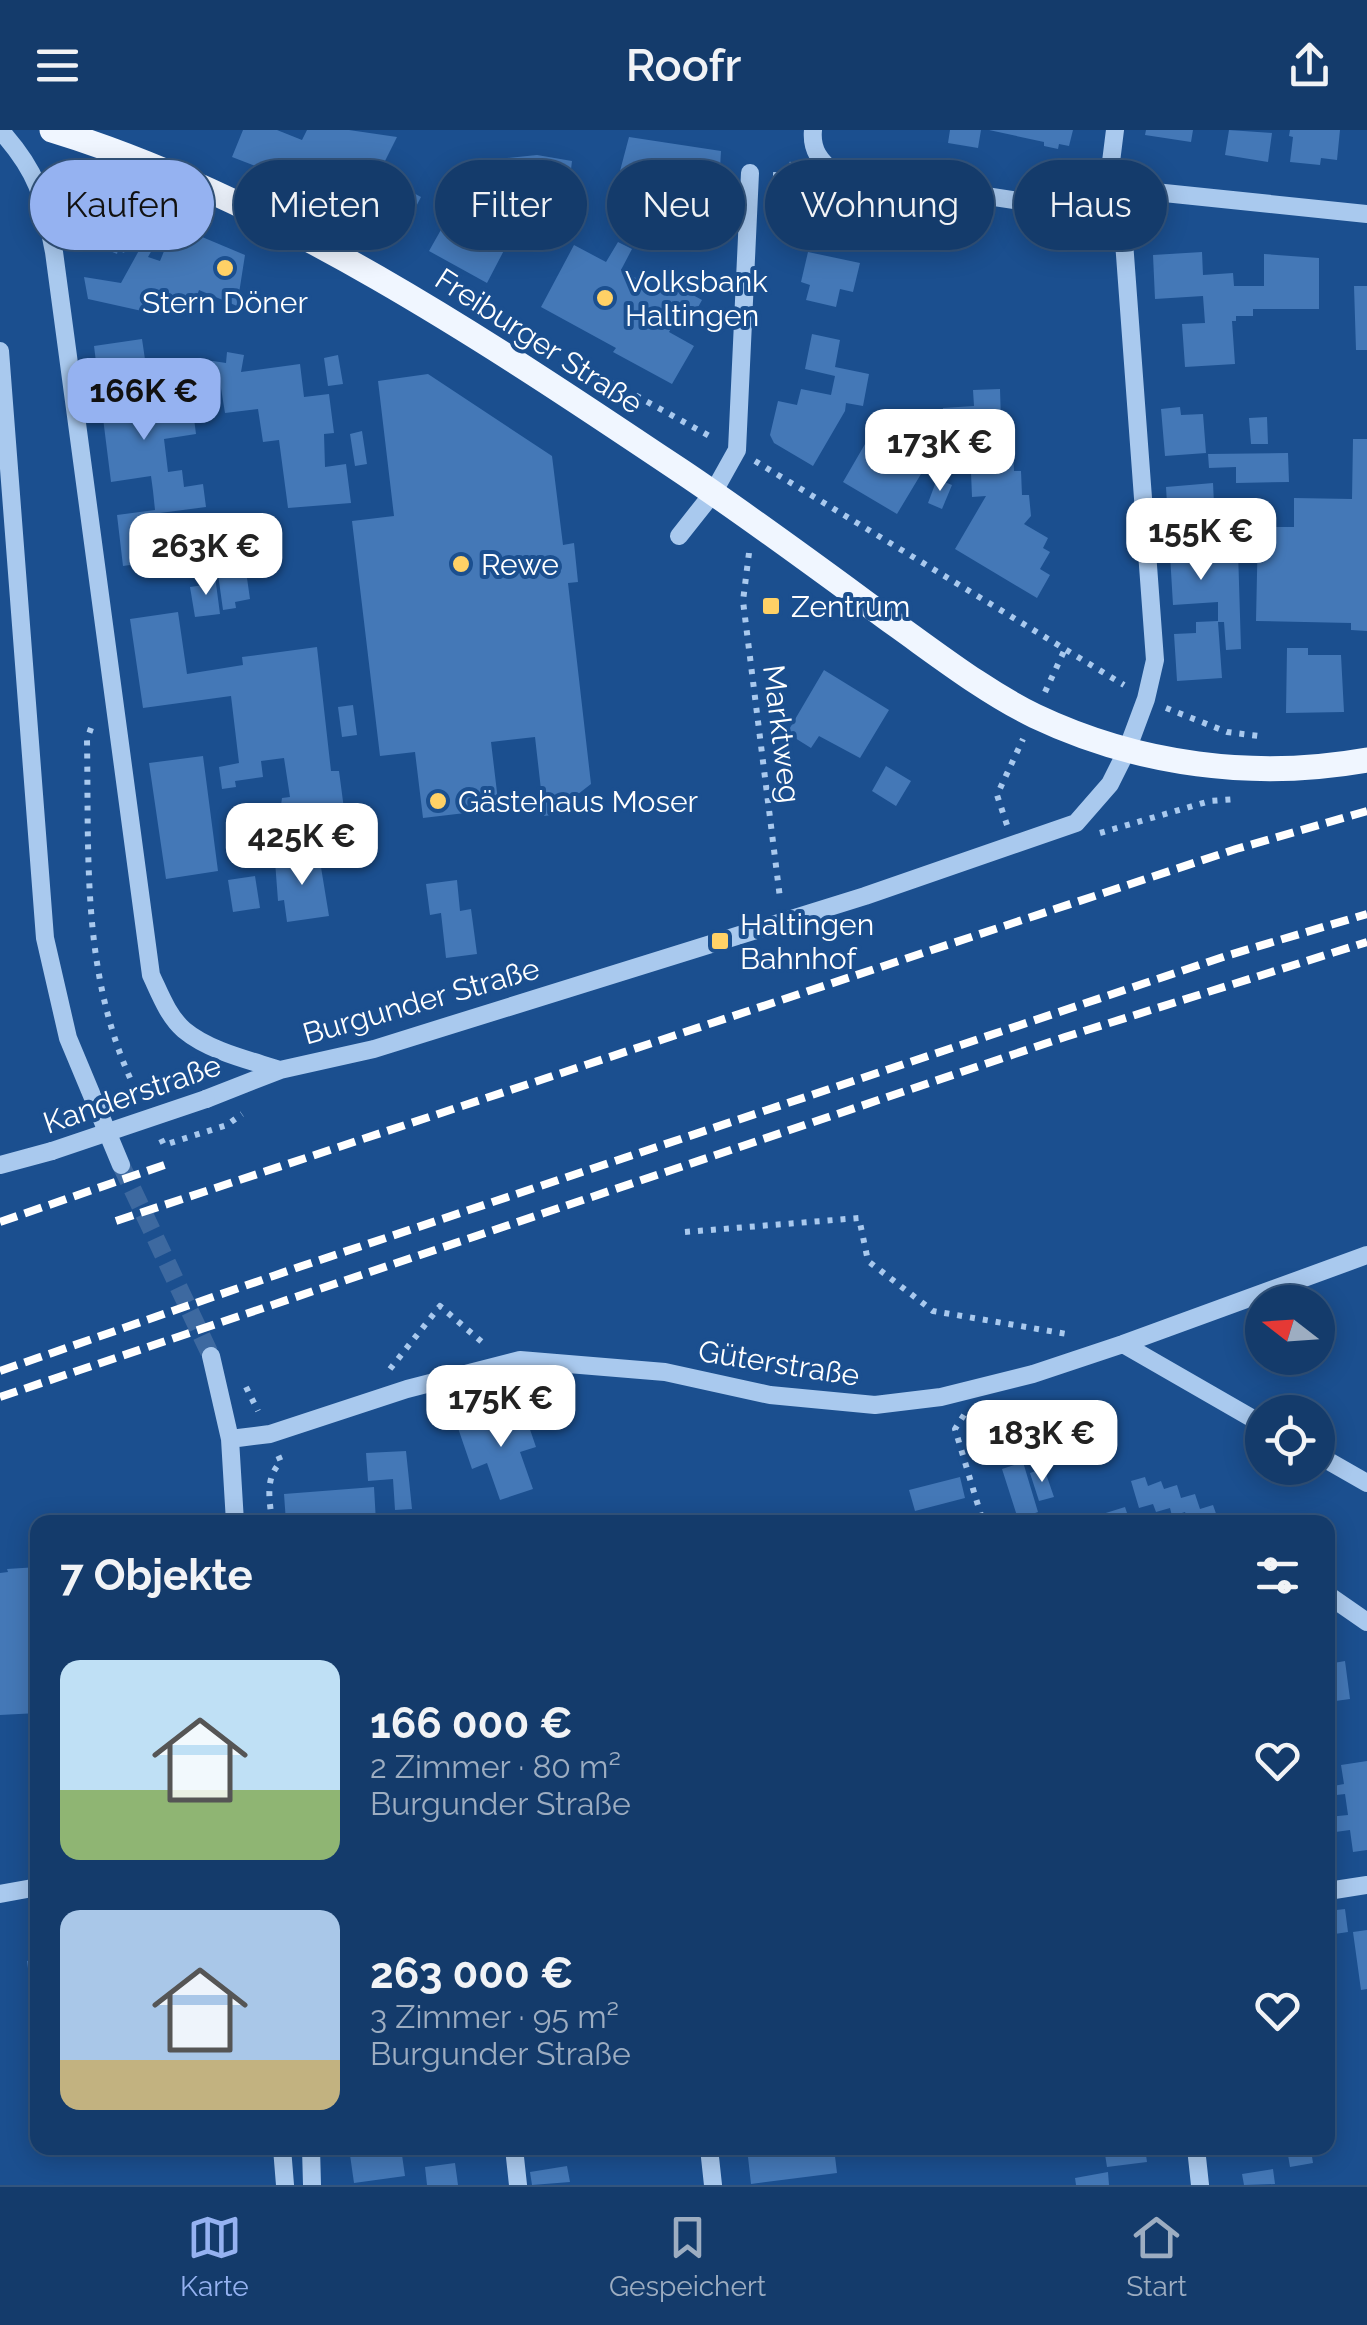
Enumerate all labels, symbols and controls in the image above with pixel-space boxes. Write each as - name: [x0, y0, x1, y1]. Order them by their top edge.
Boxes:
- icon: menu: [30, 38, 85, 93]
- icon: share: [1282, 38, 1337, 93]
- text: Roofr: [626, 39, 741, 92]
- chip: Kaufen: [30, 160, 214, 250]
- chip: Mieten: [234, 160, 415, 250]
- chip: Filter: [435, 160, 587, 250]
- chip: Neu: [607, 160, 745, 250]
- chip: Wohnung: [765, 160, 994, 250]
- chip: Haus: [1014, 160, 1167, 250]
- marker: Stern Döner: [214, 257, 236, 279]
- street label: Freiburger Straße: [429, 261, 649, 421]
- place label: Volksbank Haltingen: [625, 264, 768, 333]
- place label: Stern Döner: [142, 285, 308, 320]
- marker: Volksbank Haltingen: [594, 287, 616, 309]
- pin: 166K €: [63, 358, 225, 443]
- text: 166K €: [90, 372, 198, 409]
- pin: 173K €: [859, 409, 1021, 494]
- text: 173K €: [887, 423, 993, 460]
- pin: 155K €: [1120, 498, 1282, 583]
- text: 155K €: [1148, 512, 1254, 549]
- pin: 263K €: [125, 513, 287, 598]
- text: 263K €: [151, 527, 261, 564]
- place label: Rewe: [481, 547, 559, 582]
- marker: Rewe: [450, 553, 472, 575]
- place label: Zentrum: [791, 589, 910, 624]
- marker: Zentrum: [760, 595, 782, 617]
- street label: Marktweg: [756, 663, 808, 805]
- place label: Gästehaus Moser: [458, 784, 699, 819]
- marker: Gästehaus Moser: [427, 790, 449, 812]
- pin: 425K €: [221, 803, 383, 888]
- text: 425K €: [248, 817, 356, 854]
- place label: Haltingen Bahnhof: [740, 907, 874, 976]
- marker: Haltingen Bahnhof: [709, 930, 731, 952]
- street label: Burgunder Straße: [299, 950, 543, 1052]
- street label: Kanderstraße: [39, 1047, 225, 1141]
- north arrow: [1245, 1285, 1335, 1375]
- map controls: [1245, 1285, 1335, 1485]
- street label: Güterstraße: [696, 1333, 862, 1393]
- pin: 175K €: [420, 1365, 582, 1450]
- text: 175K €: [448, 1379, 554, 1416]
- button: locate: [1245, 1395, 1335, 1485]
- pin: 183K €: [961, 1400, 1123, 1485]
- text: 183K €: [988, 1414, 1096, 1451]
- icon: filters: [1250, 1548, 1305, 1603]
- text: 7 Objekte: [60, 1551, 253, 1600]
- text: 166 000 €: [370, 1699, 573, 1748]
- icon: home: [140, 1700, 260, 1820]
- icon: heart: [1250, 1733, 1305, 1788]
- text: 2 Zimmer · 80 m²: [370, 1748, 621, 1785]
- text: Burgunder Straße: [370, 1785, 631, 1822]
- text: 263 000 €: [370, 1949, 573, 1998]
- icon: home: [140, 1950, 260, 2070]
- icon: heart: [1250, 1983, 1305, 2038]
- text: 3 Zimmer · 95 m²: [370, 1998, 619, 2035]
- text: Burgunder Straße: [370, 2035, 631, 2072]
- tab: Karte: [180, 2210, 249, 2303]
- tab: Gespeichert: [609, 2210, 766, 2303]
- tab: Start: [1126, 2210, 1187, 2303]

